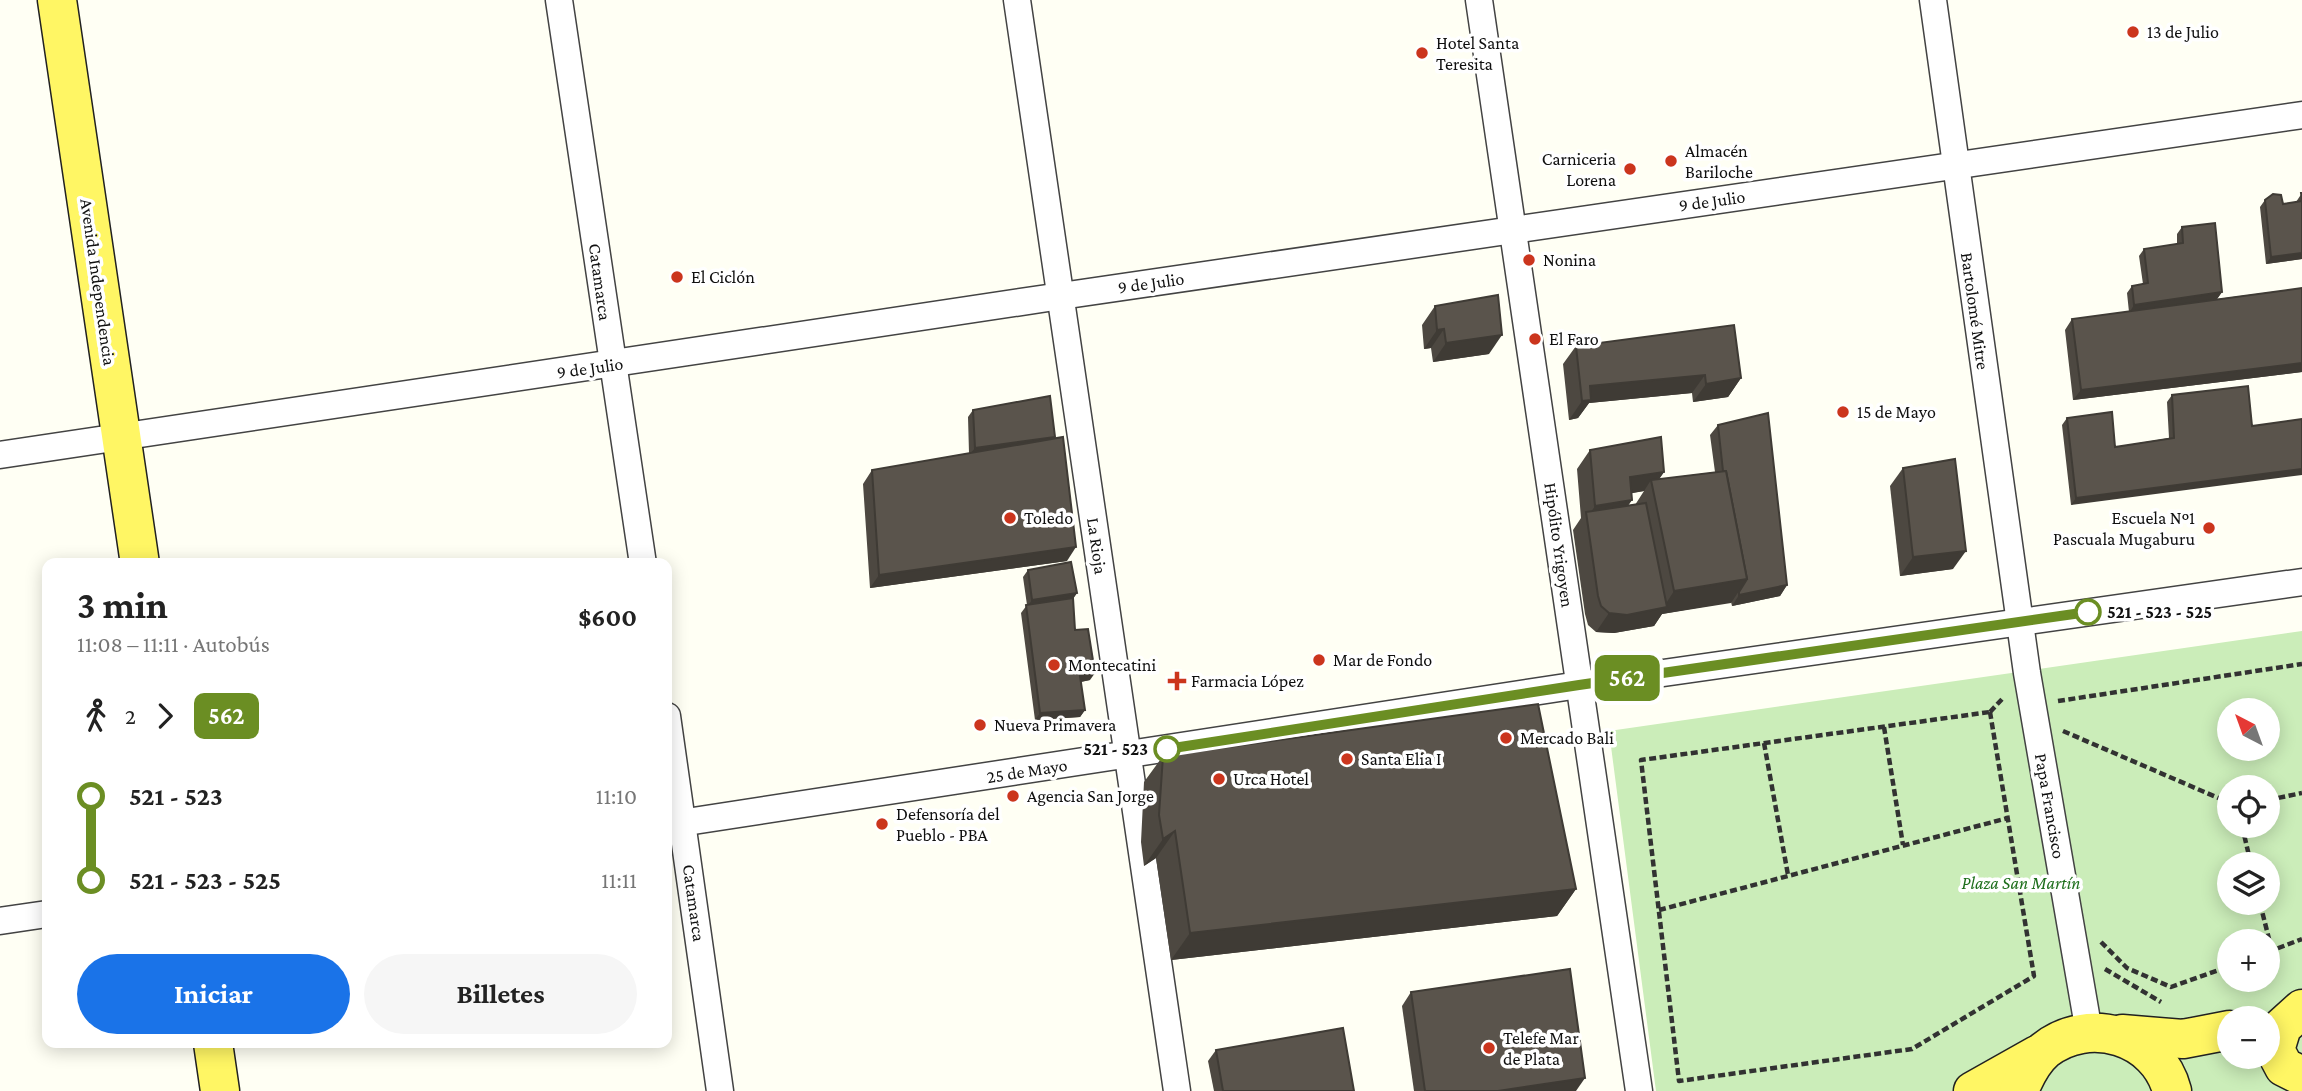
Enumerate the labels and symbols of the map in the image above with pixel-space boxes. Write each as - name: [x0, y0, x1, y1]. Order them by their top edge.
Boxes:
- place label: 13 de Julio: [2147, 22, 2219, 42]
- marker: 13 de Julio: [2125, 24, 2141, 40]
- place label: Hotel Santa Teresita: [1436, 33, 1519, 74]
- marker: Hotel Santa Teresita: [1414, 45, 1430, 61]
- place label: Almacén Bariloche: [1685, 141, 1753, 182]
- place label: Carniceria Lorena: [1542, 149, 1616, 190]
- marker: Almacén Bariloche: [1663, 153, 1679, 169]
- marker: Carniceria Lorena: [1622, 161, 1638, 177]
- street label: 9 de Julio: [1678, 186, 1746, 216]
- street label: Avenida Independencia: [76, 197, 120, 367]
- street label: Catamarca: [585, 242, 615, 322]
- place label: Nonina: [1543, 250, 1596, 270]
- street label: Bartolomé Mitre: [1957, 251, 1993, 371]
- marker: Nonina: [1521, 252, 1537, 268]
- place label: El Ciclón: [691, 267, 755, 287]
- street label: 9 de Julio: [1117, 268, 1185, 298]
- marker: El Ciclón: [669, 269, 685, 285]
- place label: El Faro: [1549, 329, 1599, 349]
- marker: El Faro: [1527, 331, 1543, 347]
- street label: 9 de Julio: [556, 353, 624, 383]
- place label: 15 de Mayo: [1857, 402, 1936, 422]
- marker: 15 de Mayo: [1835, 404, 1851, 420]
- street label: Hipólito Yrigoyen: [1540, 481, 1578, 609]
- place label: Toledo: [1024, 508, 1073, 528]
- place label: Escuela Nº1 Pascuala Mugaburu: [2053, 508, 2195, 549]
- marker: Toledo: [1002, 510, 1018, 526]
- street label: La Rioja: [1082, 516, 1111, 576]
- marker: Escuela Nº1 Pascuala Mugaburu: [2201, 520, 2217, 536]
- marker: 521 - 523 - 525: [2075, 599, 2101, 625]
- place label: 521 - 523 - 525: [2107, 602, 2212, 622]
- place label: Mar de Fondo: [1333, 650, 1432, 670]
- marker: Mar de Fondo: [1311, 652, 1327, 668]
- place label: Montecatini: [1068, 655, 1156, 675]
- line badge: 562: [1587, 655, 1667, 701]
- marker: Montecatini: [1046, 657, 1062, 673]
- place label: Farmacia López: [1191, 671, 1304, 691]
- marker: Farmacia López: [1169, 673, 1185, 689]
- north arrow: [2217, 698, 2280, 761]
- place label: Nueva Primavera: [994, 715, 1116, 735]
- marker: Nueva Primavera: [972, 717, 988, 733]
- place label: Mercado Bali: [1520, 728, 1614, 748]
- marker: Mercado Bali: [1498, 730, 1514, 746]
- marker: 521 - 523: [1154, 736, 1180, 762]
- place label: 521 - 523: [1083, 739, 1148, 759]
- place label: Santa Elia I: [1361, 749, 1441, 769]
- marker: Santa Elia I: [1339, 751, 1355, 767]
- street label: Papa Francisco: [2031, 752, 2069, 860]
- street label: 25 de Mayo: [985, 755, 1069, 787]
- place label: Urca Hotel: [1233, 769, 1309, 789]
- marker: Urca Hotel: [1211, 771, 1227, 787]
- place label: Agencia San Jorge: [1027, 786, 1154, 806]
- marker: Agencia San Jorge: [1005, 788, 1021, 804]
- place label: Defensoría del Pueblo - PBA: [896, 804, 1000, 845]
- marker: Defensoría del Pueblo - PBA: [874, 816, 890, 832]
- street label: Catamarca: [679, 863, 709, 943]
- park label: Plaza San Martín: [1962, 873, 2080, 893]
- place label: Telefe Mar de Plata: [1503, 1028, 1579, 1069]
- marker: Telefe Mar de Plata: [1481, 1040, 1497, 1056]

